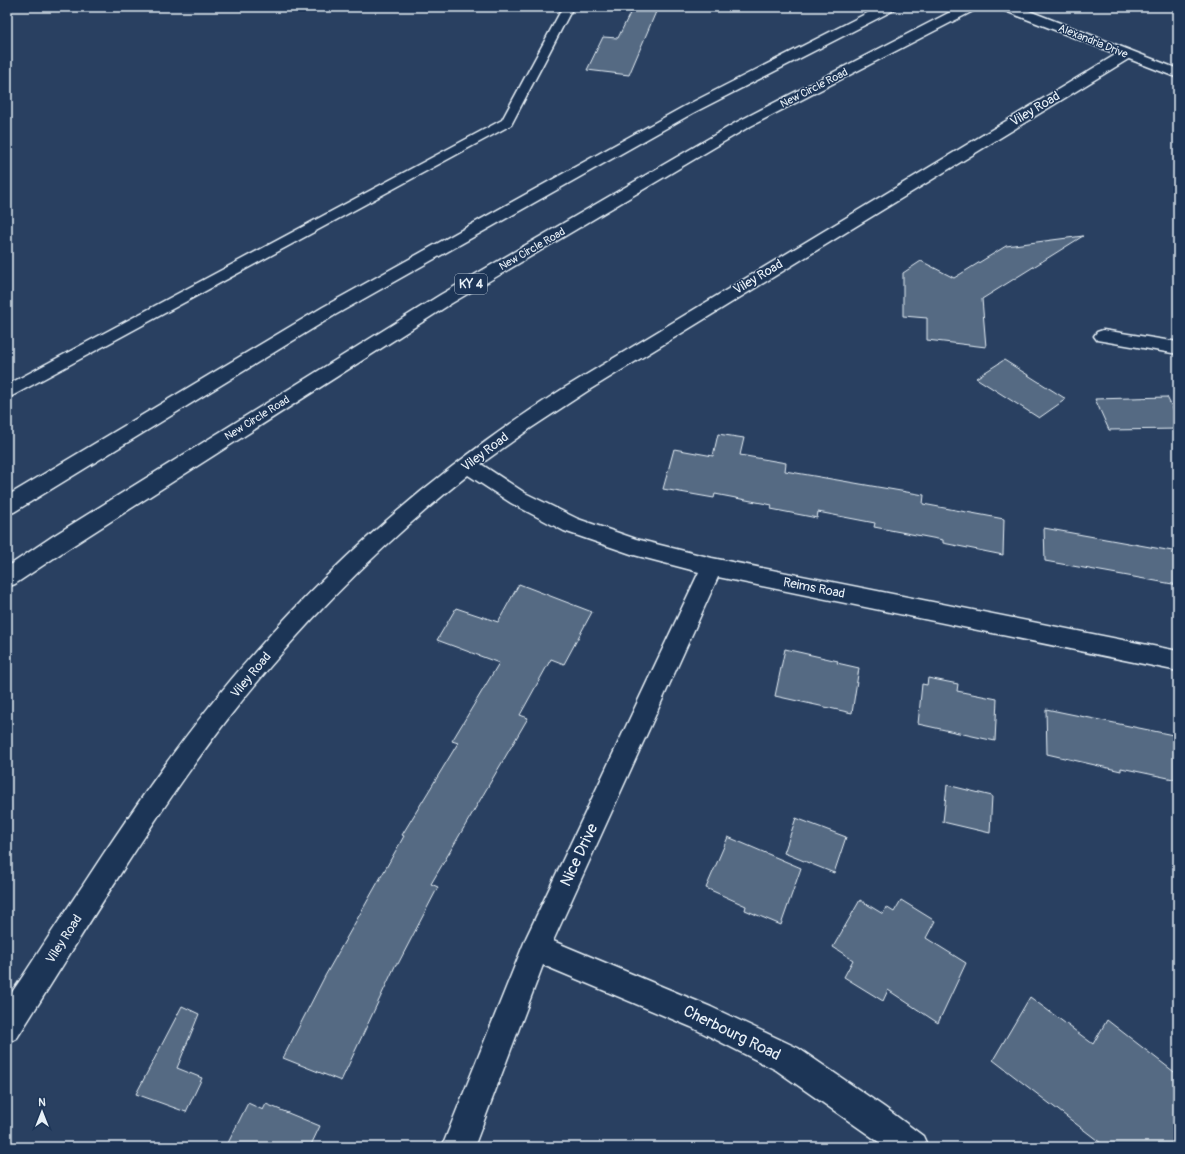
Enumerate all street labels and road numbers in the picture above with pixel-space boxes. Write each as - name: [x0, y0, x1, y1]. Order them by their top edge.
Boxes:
- street label: Alexandria Drive: [1056, 21, 1130, 61]
- street label: New Circle Road: [778, 65, 850, 111]
- street label: Viley Road: [1007, 88, 1063, 130]
- street label: New Circle Road: [497, 225, 567, 273]
- street label: Viley Road: [730, 256, 786, 298]
- road number: KY 4: [455, 274, 487, 294]
- street label: New Circle Road: [222, 393, 292, 443]
- street label: Viley Road: [458, 429, 512, 475]
- street label: Reims Road: [782, 574, 846, 602]
- street label: Viley Road: [227, 649, 275, 701]
- street label: Nice Drive: [556, 820, 602, 890]
- street label: Viley Road: [42, 912, 86, 966]
- street label: Cherbourg Road: [680, 1001, 784, 1065]

